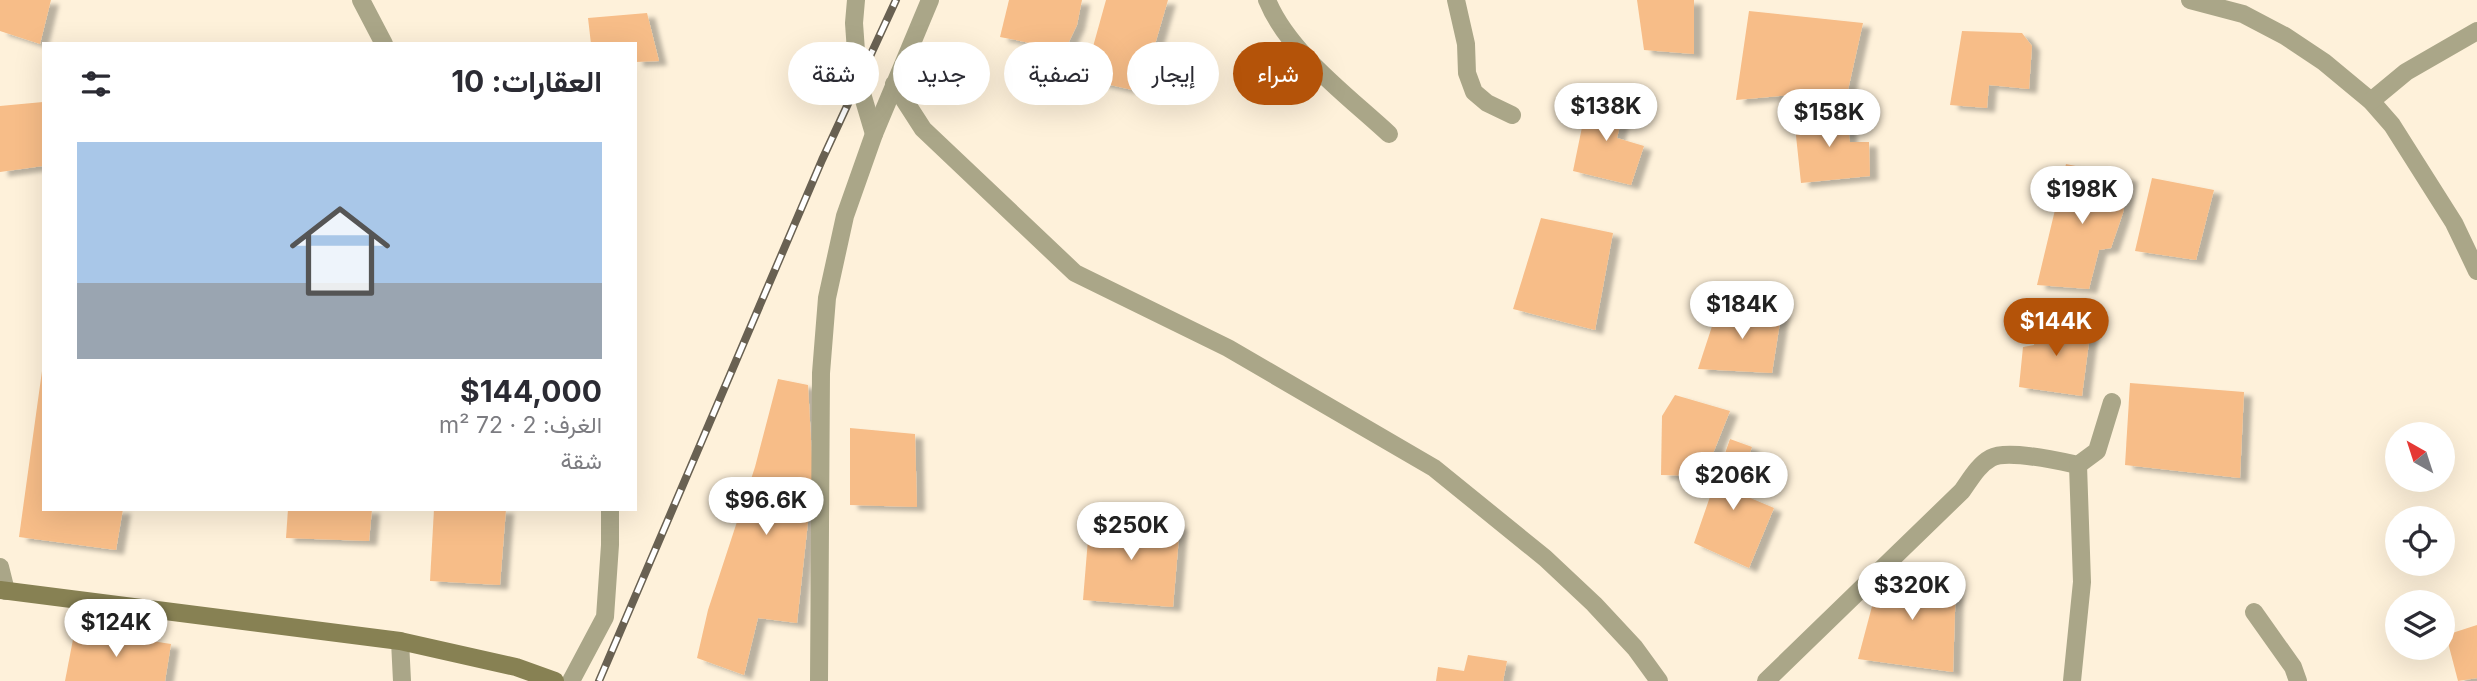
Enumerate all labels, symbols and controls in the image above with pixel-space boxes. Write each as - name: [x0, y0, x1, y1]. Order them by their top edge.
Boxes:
- chip: شقة: [788, 42, 879, 105]
- chip: جديد: [893, 42, 990, 105]
- chip: تصفية: [1004, 42, 1113, 105]
- chip: إيجار: [1127, 42, 1219, 105]
- chip: شراء: [1233, 42, 1323, 105]
- text: العقارات: 10: [451, 63, 602, 99]
- icon: filters: [77, 65, 115, 103]
- pin: $138K: [1557, 83, 1655, 143]
- pin: $158K: [1780, 90, 1878, 149]
- text: $138K: [1570, 92, 1642, 120]
- text: $158K: [1793, 98, 1865, 126]
- pin: $198K: [2033, 166, 2131, 226]
- text: $198K: [2046, 175, 2118, 203]
- icon: home: [277, 188, 403, 314]
- pin: $184K: [1693, 282, 1791, 341]
- text: $184K: [1706, 290, 1778, 318]
- pin: $144K: [2007, 298, 2105, 358]
- text: $144K: [2020, 307, 2092, 335]
- text: $144,000: [460, 373, 602, 409]
- text: الغرف: 2 · 72 m²: [439, 411, 602, 439]
- north arrow: [2385, 422, 2455, 492]
- map controls: [2385, 422, 2455, 660]
- text: شقة: [560, 447, 602, 475]
- pin: $206K: [1684, 452, 1782, 512]
- text: $206K: [1695, 461, 1771, 489]
- pin: $96.6K: [709, 477, 823, 537]
- text: $96.6K: [725, 486, 807, 514]
- pin: $250K: [1082, 503, 1180, 562]
- button: locate: [2385, 506, 2455, 576]
- text: $250K: [1093, 511, 1169, 539]
- pin: $320K: [1863, 562, 1961, 622]
- text: $320K: [1874, 571, 1950, 599]
- button: layers: [2385, 590, 2455, 660]
- pin: $124K: [67, 600, 165, 659]
- text: $124K: [80, 608, 152, 636]

